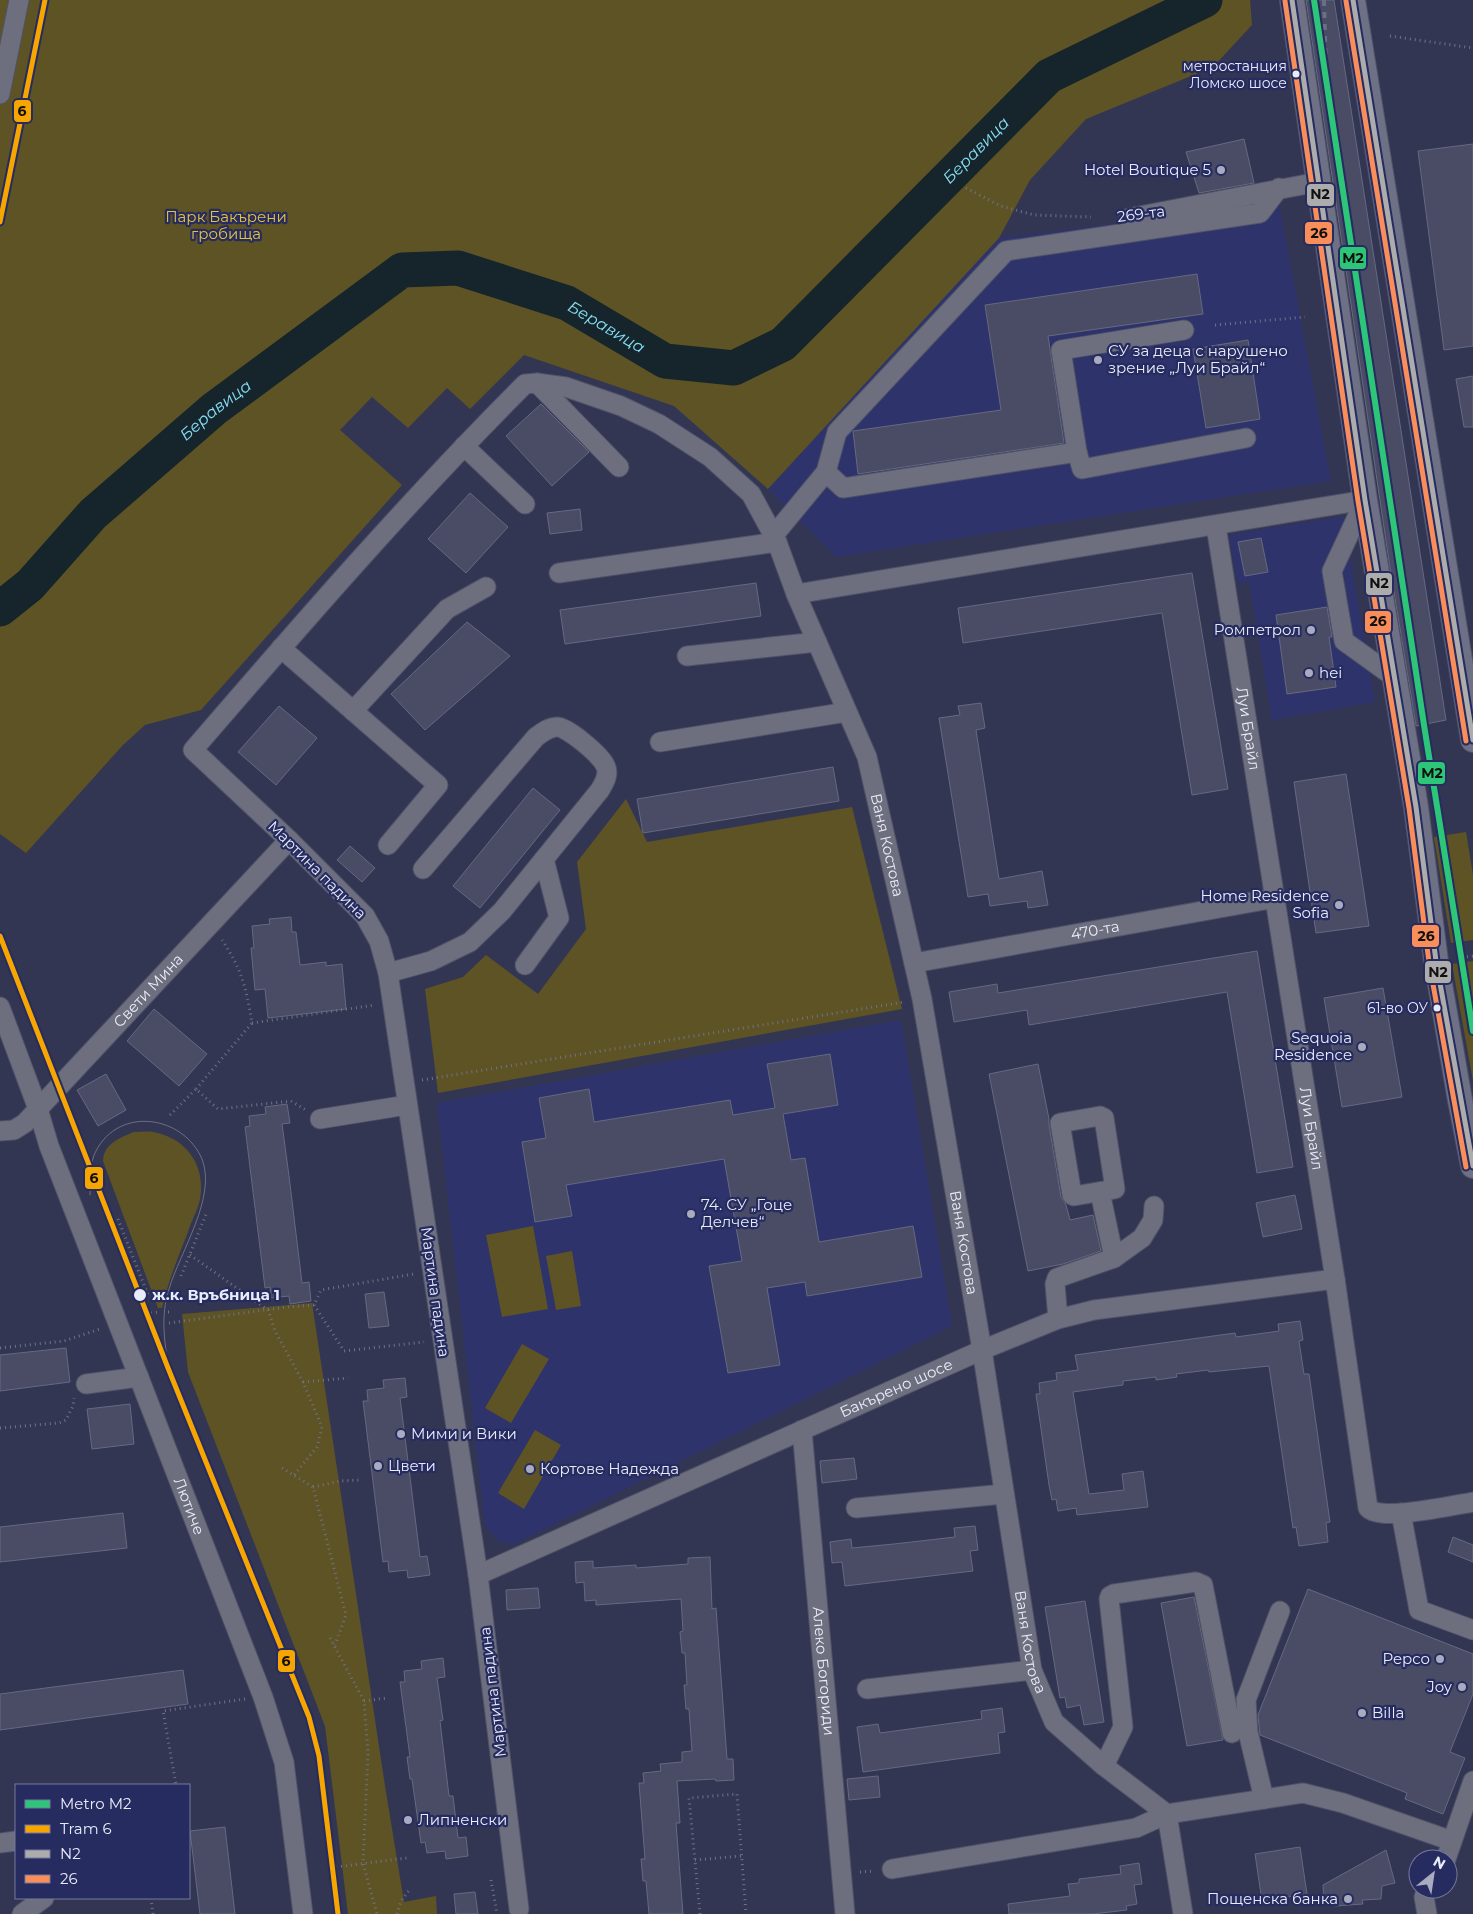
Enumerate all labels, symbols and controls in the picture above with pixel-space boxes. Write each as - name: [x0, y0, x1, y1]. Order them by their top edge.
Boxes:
- place label: метростанция Ломско шосе: [1183, 57, 1287, 92]
- marker: метростанция Ломско шосе: [1291, 69, 1301, 79]
- line badge: 6: [13, 99, 32, 123]
- text: 6: [18, 102, 27, 120]
- water label: Беравица: [939, 113, 1013, 188]
- place label: Hotel Boutique 5: [1084, 160, 1211, 179]
- marker: Hotel Boutique 5: [1215, 164, 1227, 176]
- line badge: N2: [1306, 183, 1335, 207]
- text: N2: [1310, 185, 1330, 203]
- street label: 269-та: [1116, 201, 1166, 226]
- park label: Парк Бакърени гробища: [165, 207, 287, 243]
- line badge: 26: [1304, 221, 1333, 245]
- text: 26: [1310, 224, 1328, 242]
- line badge: M2: [1339, 246, 1367, 270]
- text: M2: [1342, 249, 1364, 267]
- water label: Беравица: [564, 297, 648, 357]
- place label: СУ за деца с нарушено зрение „Луи Брайл“: [1108, 341, 1288, 377]
- marker: СУ за деца с нарушено зрение „Луи Брайл“: [1092, 354, 1104, 366]
- water label: Беравица: [176, 376, 255, 445]
- line badge: N2: [1365, 572, 1393, 596]
- text: N2: [1369, 574, 1389, 592]
- line badge: 26: [1364, 610, 1392, 634]
- text: 26: [1369, 612, 1387, 630]
- place label: Ромпетрол: [1214, 620, 1301, 639]
- marker: Ромпетрол: [1305, 624, 1317, 636]
- place label: hei: [1319, 663, 1342, 682]
- marker: hei: [1303, 667, 1315, 679]
- street label: Луи Брайл: [1233, 685, 1264, 771]
- line badge: M2: [1417, 761, 1446, 785]
- text: M2: [1421, 764, 1443, 782]
- street label: Ваня Костова: [867, 792, 908, 898]
- street label: Мартина падина: [264, 817, 370, 923]
- place label: Home Residence Sofia: [1200, 886, 1329, 922]
- marker: Home Residence Sofia: [1333, 899, 1345, 911]
- street label: 470-та: [1069, 916, 1121, 944]
- line badge: 26: [1411, 924, 1440, 948]
- text: 26: [1417, 927, 1435, 945]
- street label: Свети Мина: [109, 950, 187, 1031]
- line badge: N2: [1424, 960, 1452, 984]
- text: N2: [1428, 963, 1448, 981]
- place label: 61-во ОУ: [1367, 999, 1428, 1017]
- marker: 61-во ОУ: [1432, 1003, 1442, 1013]
- place label: Sequoia Residence: [1274, 1028, 1352, 1064]
- marker: Sequoia Residence: [1356, 1041, 1368, 1053]
- street label: Луи Брайл: [1296, 1085, 1328, 1171]
- line badge: 6: [84, 1166, 104, 1190]
- text: 6: [90, 1169, 99, 1187]
- street label: Ваня Костова: [946, 1189, 982, 1296]
- place label: 74. СУ „Гоце Делчев“: [701, 1195, 792, 1231]
- marker: 74. СУ „Гоце Делчев“: [685, 1208, 697, 1220]
- street label: Мартина падина: [417, 1226, 454, 1358]
- place label: ж.к. Връбница 1: [152, 1285, 280, 1304]
- marker: ж.к. Връбница 1: [132, 1287, 148, 1303]
- street label: Бакърено шосе: [837, 1354, 955, 1421]
- place label: Мими и Вики: [411, 1424, 517, 1443]
- marker: Мими и Вики: [395, 1428, 407, 1440]
- place label: Цвети: [388, 1456, 436, 1475]
- place label: Кортове Надежда: [540, 1459, 679, 1478]
- marker: Цвети: [372, 1460, 384, 1472]
- marker: Кортове Надежда: [524, 1463, 536, 1475]
- street label: Лютиче: [170, 1475, 209, 1538]
- street label: Ваня Костова: [1011, 1589, 1051, 1696]
- street label: Алеко Богориди: [809, 1606, 839, 1736]
- street label: Мартина падина: [475, 1626, 510, 1758]
- line badge: 6: [277, 1649, 296, 1673]
- place label: Pepco: [1382, 1649, 1430, 1668]
- text: 6: [282, 1652, 291, 1670]
- marker: Pepco: [1434, 1653, 1446, 1665]
- place label: Joy: [1426, 1677, 1453, 1696]
- marker: Joy: [1456, 1681, 1468, 1693]
- place label: Billa: [1372, 1703, 1404, 1722]
- marker: Billa: [1356, 1707, 1368, 1719]
- legend: [15, 1784, 190, 1899]
- text: Metro M2: [60, 1794, 131, 1813]
- place label: Липненски: [418, 1810, 507, 1829]
- marker: Липненски: [402, 1814, 414, 1826]
- text: Tram 6: [60, 1819, 112, 1838]
- text: N2: [60, 1844, 81, 1863]
- north arrow: [1408, 1849, 1458, 1899]
- text: N: [1430, 1852, 1449, 1873]
- text: 26: [60, 1869, 78, 1888]
- place label: Пощенска банка: [1207, 1889, 1338, 1908]
- marker: Пощенска банка: [1342, 1893, 1354, 1905]

